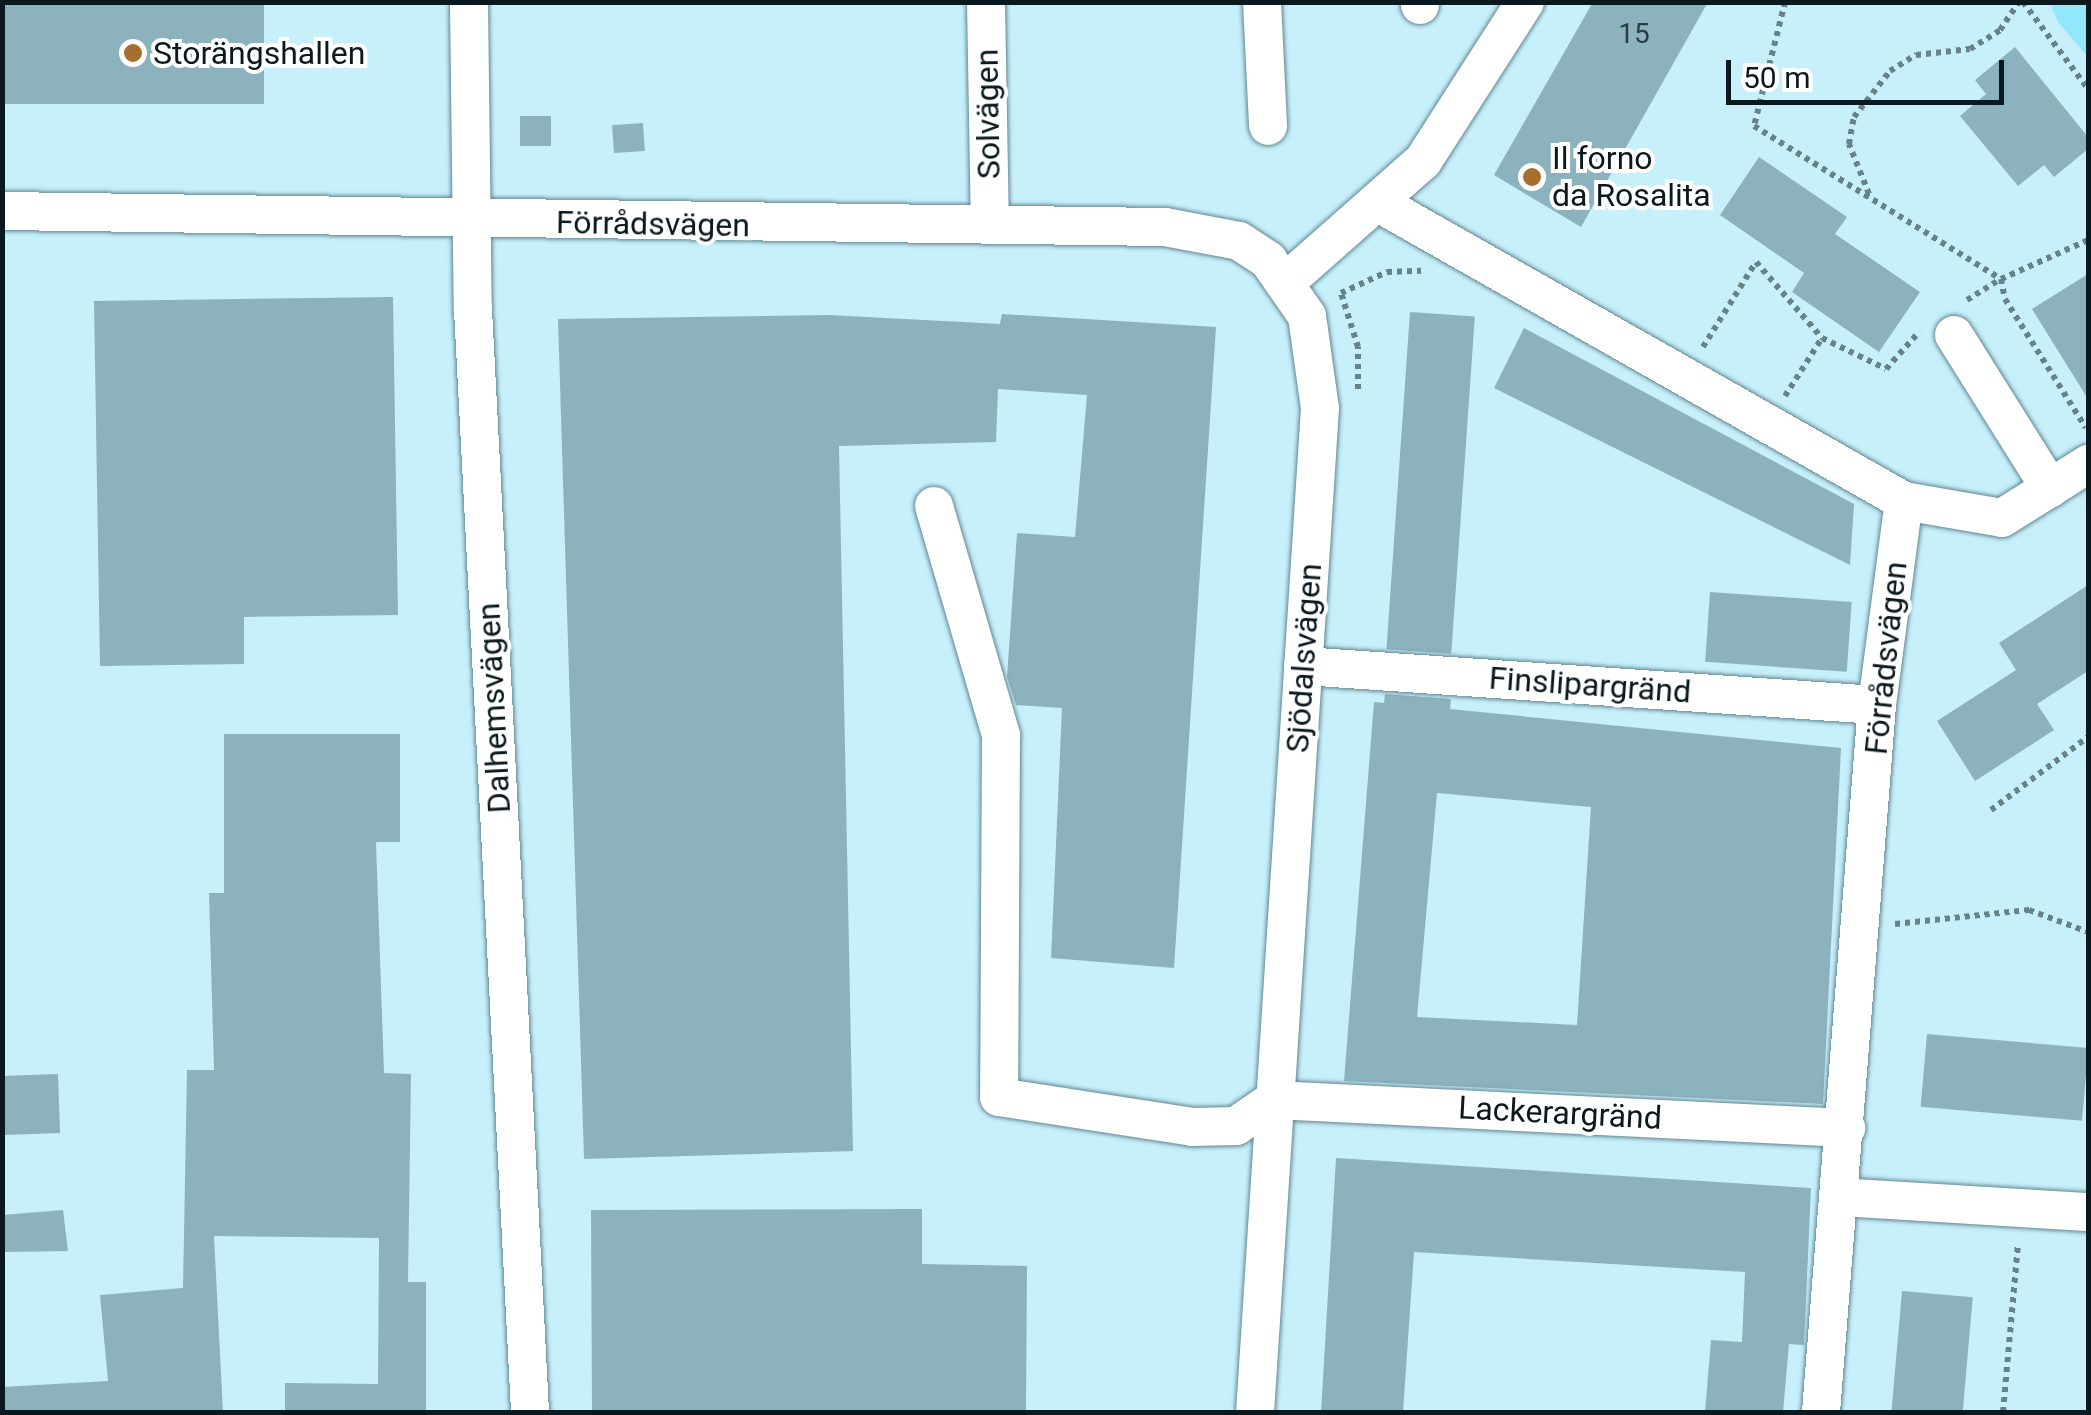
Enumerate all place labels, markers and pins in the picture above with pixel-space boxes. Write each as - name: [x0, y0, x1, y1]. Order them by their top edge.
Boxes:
- place label: Storängshallen: [153, 34, 365, 72]
- marker: Storängshallen: [122, 42, 144, 64]
- place label: Il forno da Rosalita: [1552, 140, 1711, 215]
- marker: Il forno da Rosalita: [1521, 166, 1543, 188]

